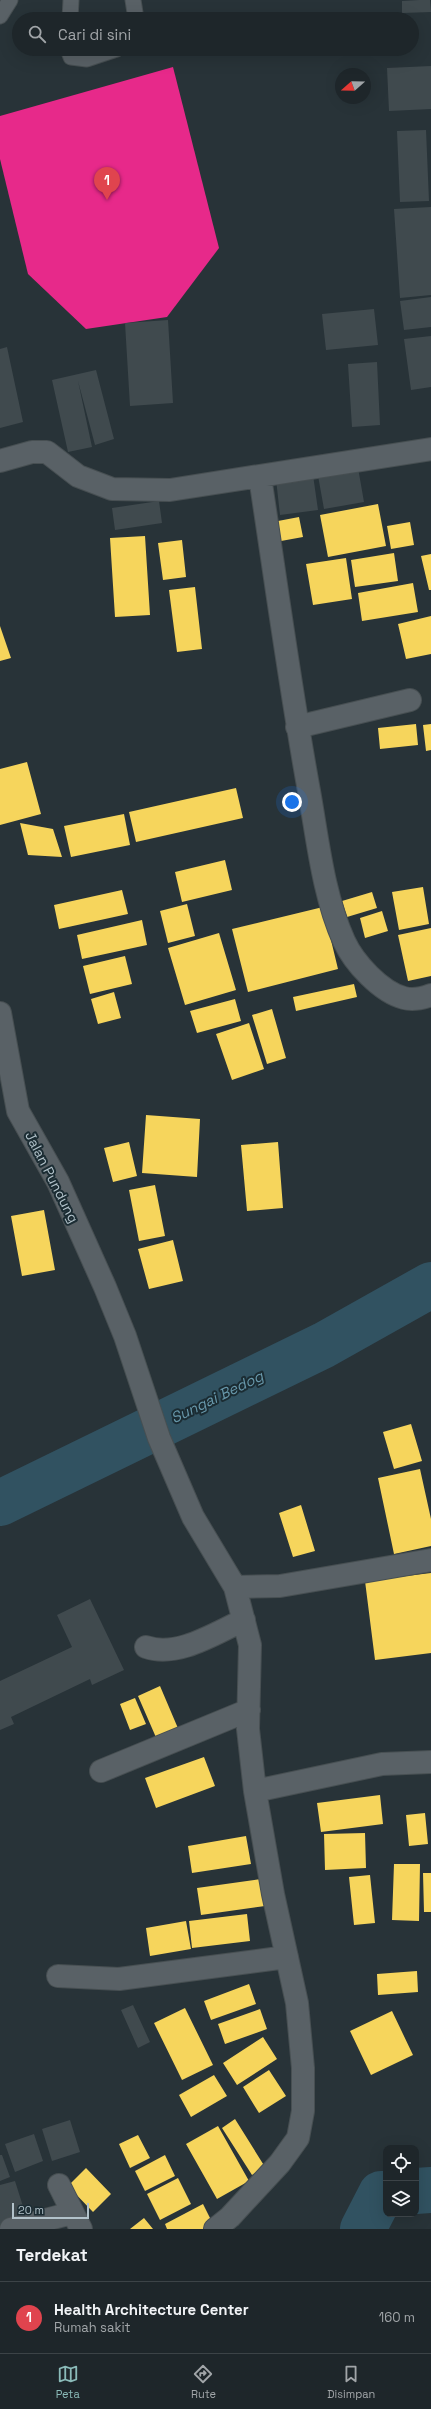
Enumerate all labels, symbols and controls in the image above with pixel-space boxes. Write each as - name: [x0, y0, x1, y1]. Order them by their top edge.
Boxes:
- search box: [12, 12, 419, 56]
- icon: search: [26, 23, 48, 45]
- text: Cari di sini: [58, 25, 131, 44]
- north arrow: [335, 68, 371, 104]
- pin: 1: [94, 167, 120, 200]
- your location: [282, 792, 302, 812]
- street label: Jalan Pundung: [21, 1128, 83, 1226]
- water label: Sungai Bedog: [167, 1365, 267, 1427]
- map controls: [383, 2145, 419, 2217]
- button: locate: [383, 2145, 419, 2181]
- button: layers: [383, 2181, 419, 2217]
- scale bar: [12, 2201, 89, 2220]
- text: 20 m: [18, 2203, 44, 2217]
- text: Terdekat: [16, 2244, 88, 2266]
- text: Health Architecture Center: [54, 2300, 249, 2319]
- text: 1: [26, 2309, 32, 2326]
- text: 160 m: [379, 2309, 415, 2326]
- text: Rumah sakit: [54, 2319, 131, 2336]
- tab: Peta: [56, 2363, 80, 2401]
- tab: Rute: [191, 2363, 216, 2401]
- tab: Disimpan: [327, 2363, 375, 2401]

